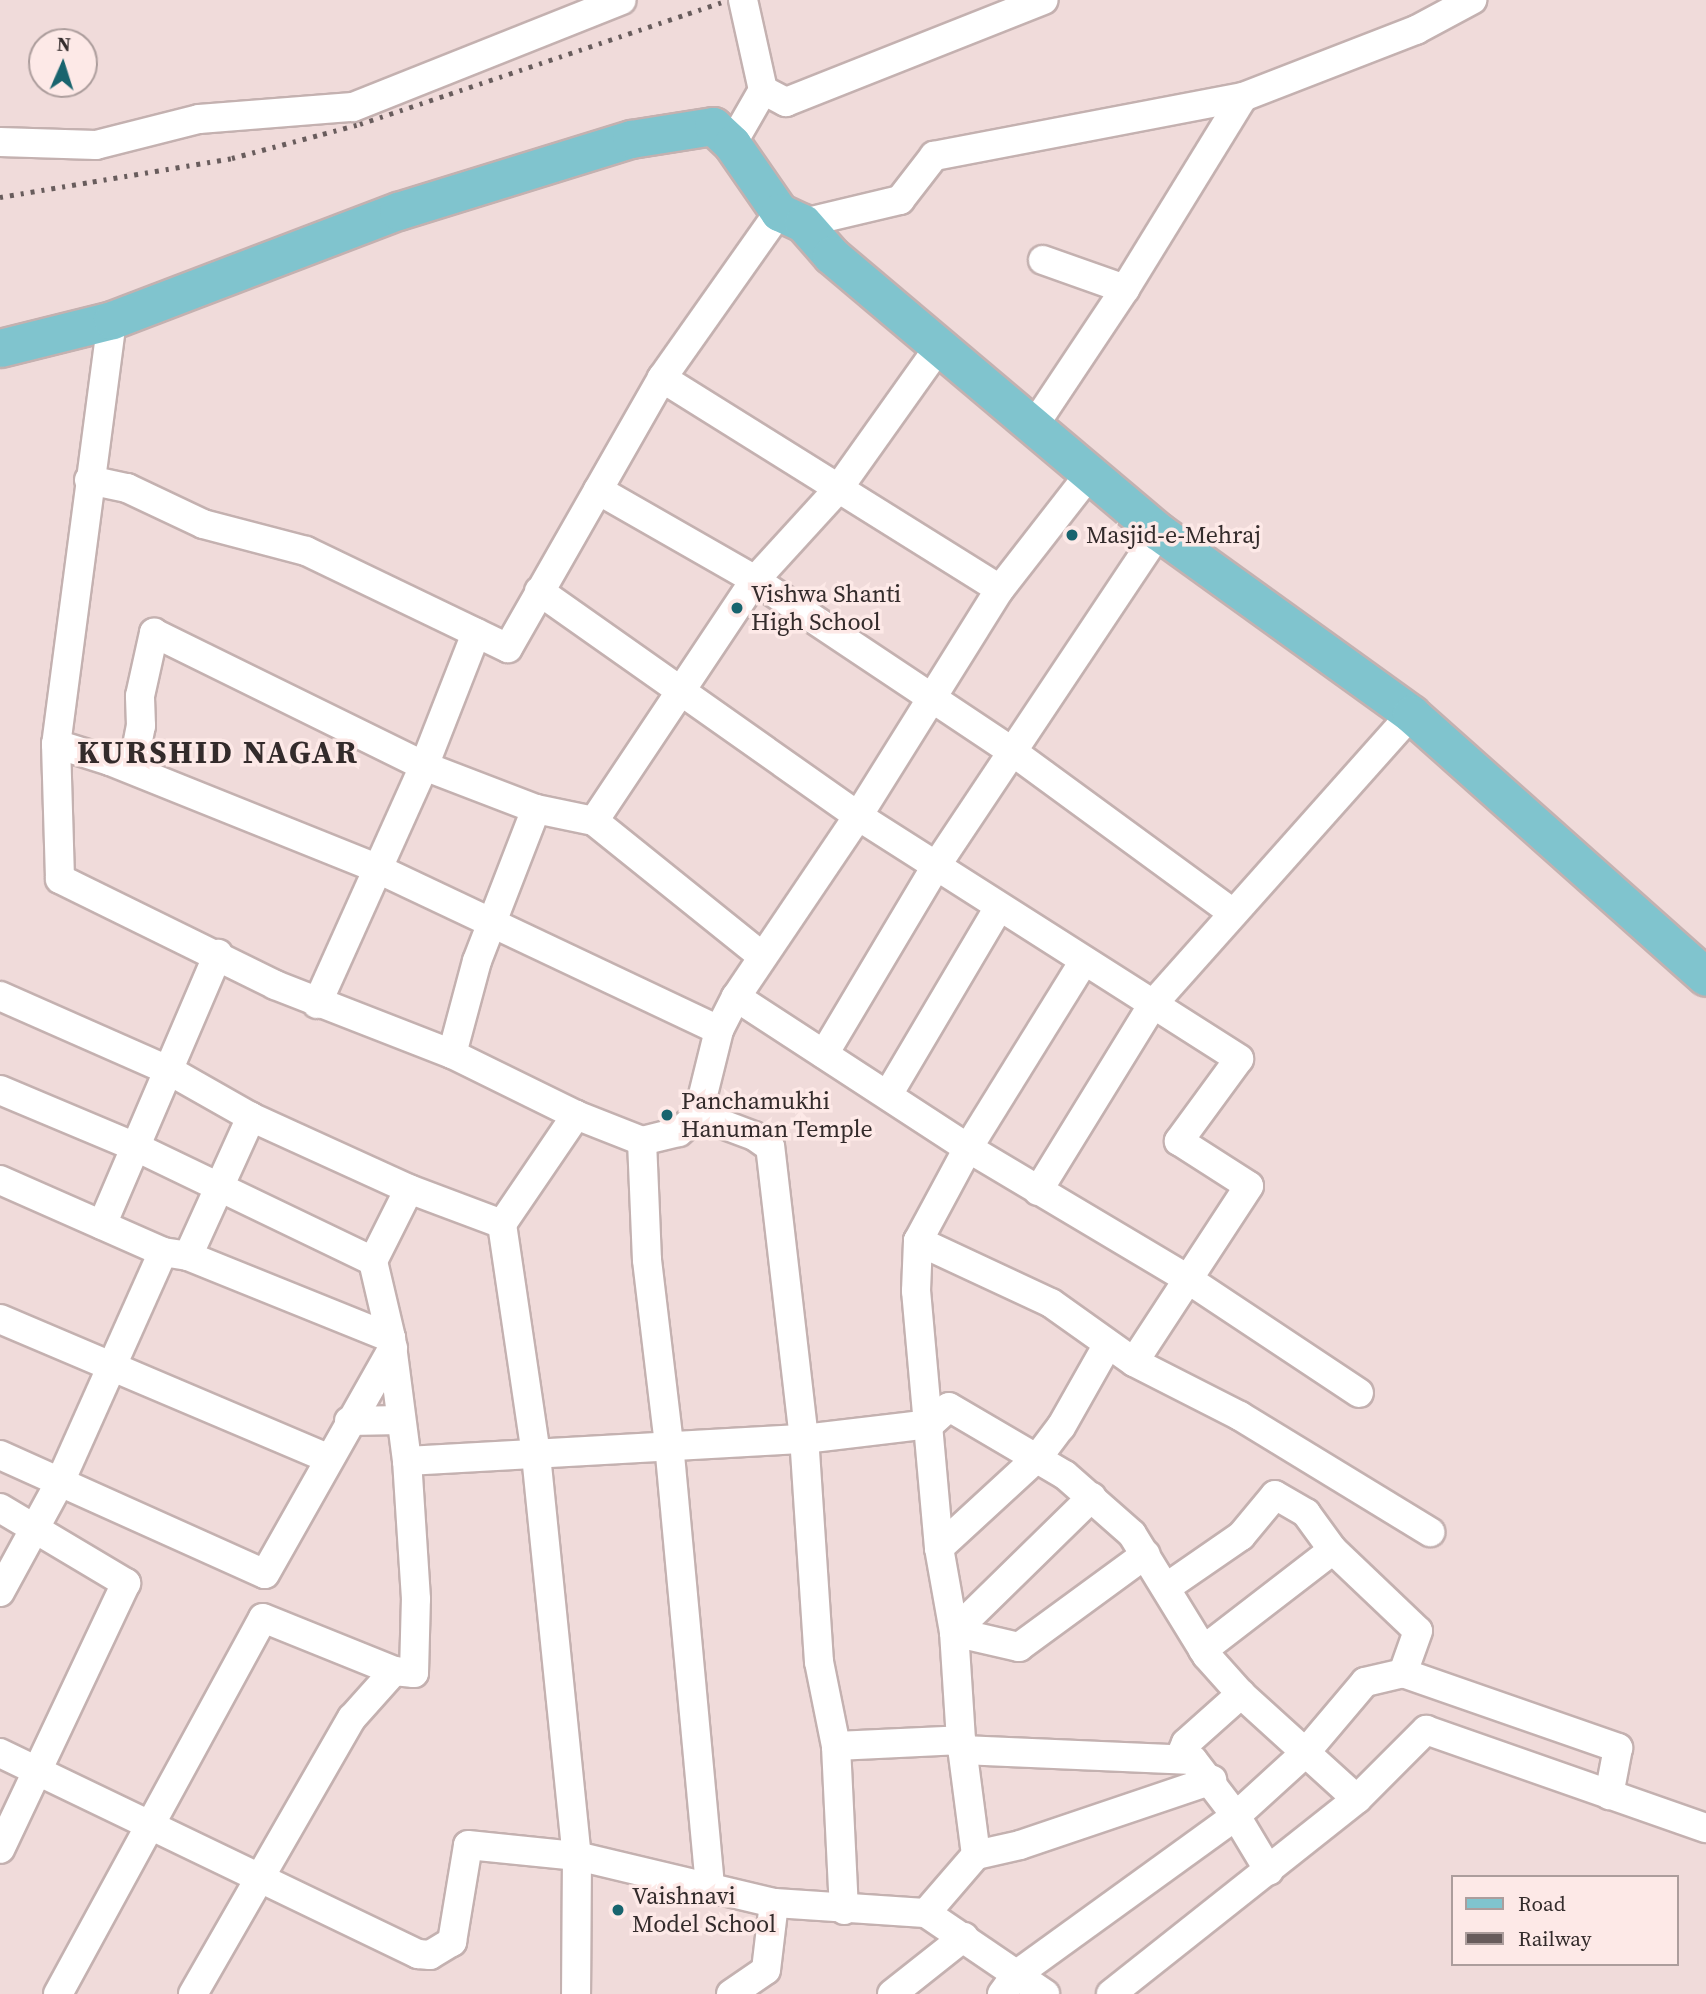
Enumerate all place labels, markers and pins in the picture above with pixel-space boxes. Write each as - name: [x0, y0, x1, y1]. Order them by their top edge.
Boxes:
- place label: Masjid-e-Mehraj: [1086, 521, 1261, 549]
- marker: Masjid-e-Mehraj: [1064, 527, 1080, 543]
- place label: Vishwa Shanti High School: [751, 580, 901, 636]
- marker: Vishwa Shanti High School: [729, 600, 745, 616]
- place label: Panchamukhi Hanuman Temple: [681, 1087, 873, 1143]
- marker: Panchamukhi Hanuman Temple: [659, 1107, 675, 1123]
- place label: Vaishnavi Model School: [632, 1882, 776, 1938]
- marker: Vaishnavi Model School: [610, 1902, 626, 1918]

